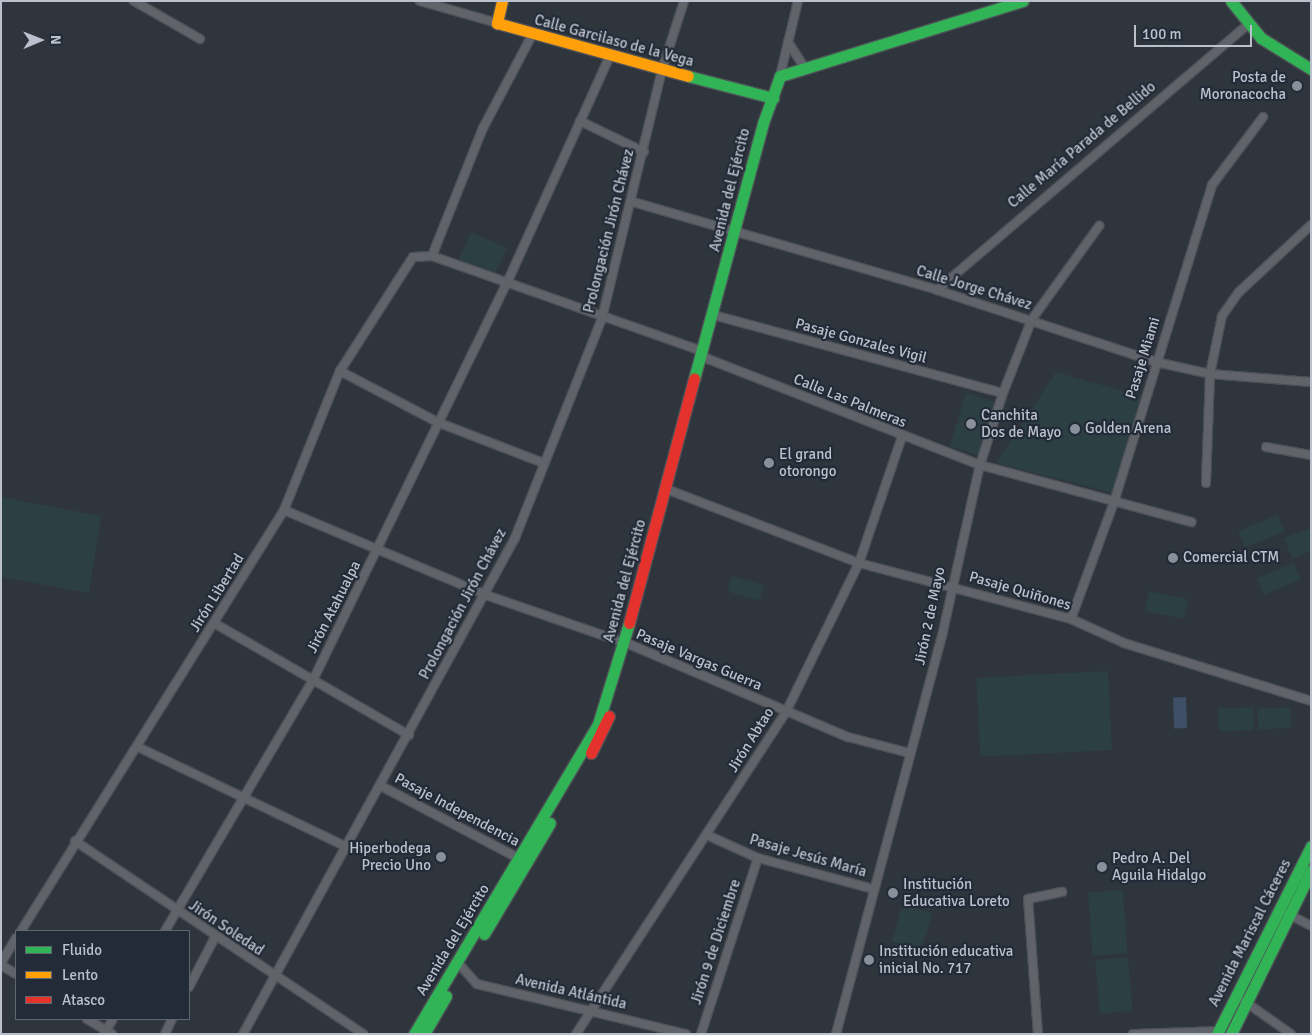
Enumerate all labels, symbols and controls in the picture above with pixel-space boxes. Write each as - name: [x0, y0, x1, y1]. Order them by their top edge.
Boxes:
- street label: Calle Garcilaso de la Vega: [532, 11, 696, 71]
- north arrow: [15, 15, 65, 65]
- scale bar: [1137, 15, 1254, 47]
- text: 100 m: [1142, 25, 1182, 43]
- text: N: [47, 35, 64, 45]
- place label: Posta de Moronacocha: [1200, 68, 1286, 103]
- street label: Calle María Parada de Bellido: [1004, 78, 1160, 212]
- marker: Posta de Moronacocha: [1290, 79, 1304, 93]
- street label: Avenida del Ejército: [706, 126, 754, 254]
- street label: Prolongación Jirón Chávez: [580, 147, 638, 315]
- street label: Calle Jorge Chávez: [914, 262, 1034, 314]
- street label: Pasaje Gonzales Vigil: [793, 315, 929, 367]
- street label: Pasaje Miami: [1122, 315, 1164, 401]
- street label: Calle Las Palmeras: [791, 370, 909, 432]
- place label: Canchita Dos de Mayo: [981, 406, 1061, 441]
- marker: Canchita Dos de Mayo: [965, 418, 977, 430]
- place label: Golden Arena: [1085, 420, 1171, 438]
- marker: Golden Arena: [1069, 423, 1081, 435]
- place label: El grand otorongo: [779, 445, 837, 480]
- marker: El grand otorongo: [763, 457, 775, 469]
- street label: Avenida del Ejército: [600, 517, 650, 645]
- street label: Prolongación Jirón Chávez: [416, 525, 510, 683]
- place label: Comercial CTM: [1183, 549, 1279, 567]
- street label: Jirón Libertad: [186, 551, 248, 635]
- marker: Comercial CTM: [1167, 552, 1179, 564]
- street label: Jirón Atahualpa: [303, 558, 365, 656]
- street label: Jirón 2 de Mayo: [911, 565, 949, 667]
- street label: Pasaje Quiñones: [967, 568, 1073, 614]
- street label: Pasaje Vargas Guerra: [633, 625, 765, 695]
- street label: Jirón Abtao: [724, 704, 778, 776]
- street label: Pasaje Independencia: [391, 769, 523, 851]
- street label: Pasaje Jesús María: [747, 831, 869, 881]
- place label: Hiperbodega Precio Uno: [349, 839, 431, 874]
- place label: Pedro A. Del Aguila Hidalgo: [1112, 849, 1206, 884]
- marker: Hiperbodega Precio Uno: [435, 851, 447, 863]
- street label: Avenida Mariscal Cáceres: [1205, 856, 1295, 1010]
- marker: Pedro A. Del Aguila Hidalgo: [1096, 861, 1108, 873]
- place label: Institución Educativa Loreto: [903, 875, 1010, 910]
- street label: Jirón 9 de Diciembre: [687, 877, 745, 1007]
- street label: Avenida del Ejército: [413, 881, 493, 999]
- marker: Institución Educativa Loreto: [887, 887, 899, 899]
- street label: Jirón Soledad: [185, 896, 267, 960]
- legend: [15, 930, 190, 1020]
- text: Fluido: [62, 941, 102, 959]
- place label: Institución educativa inicial No. 717: [879, 942, 1013, 977]
- marker: Institución educativa inicial No. 717: [863, 954, 875, 966]
- text: Lento: [62, 966, 98, 984]
- street label: Avenida Atlántida: [514, 970, 628, 1014]
- text: Atasco: [62, 991, 105, 1009]

